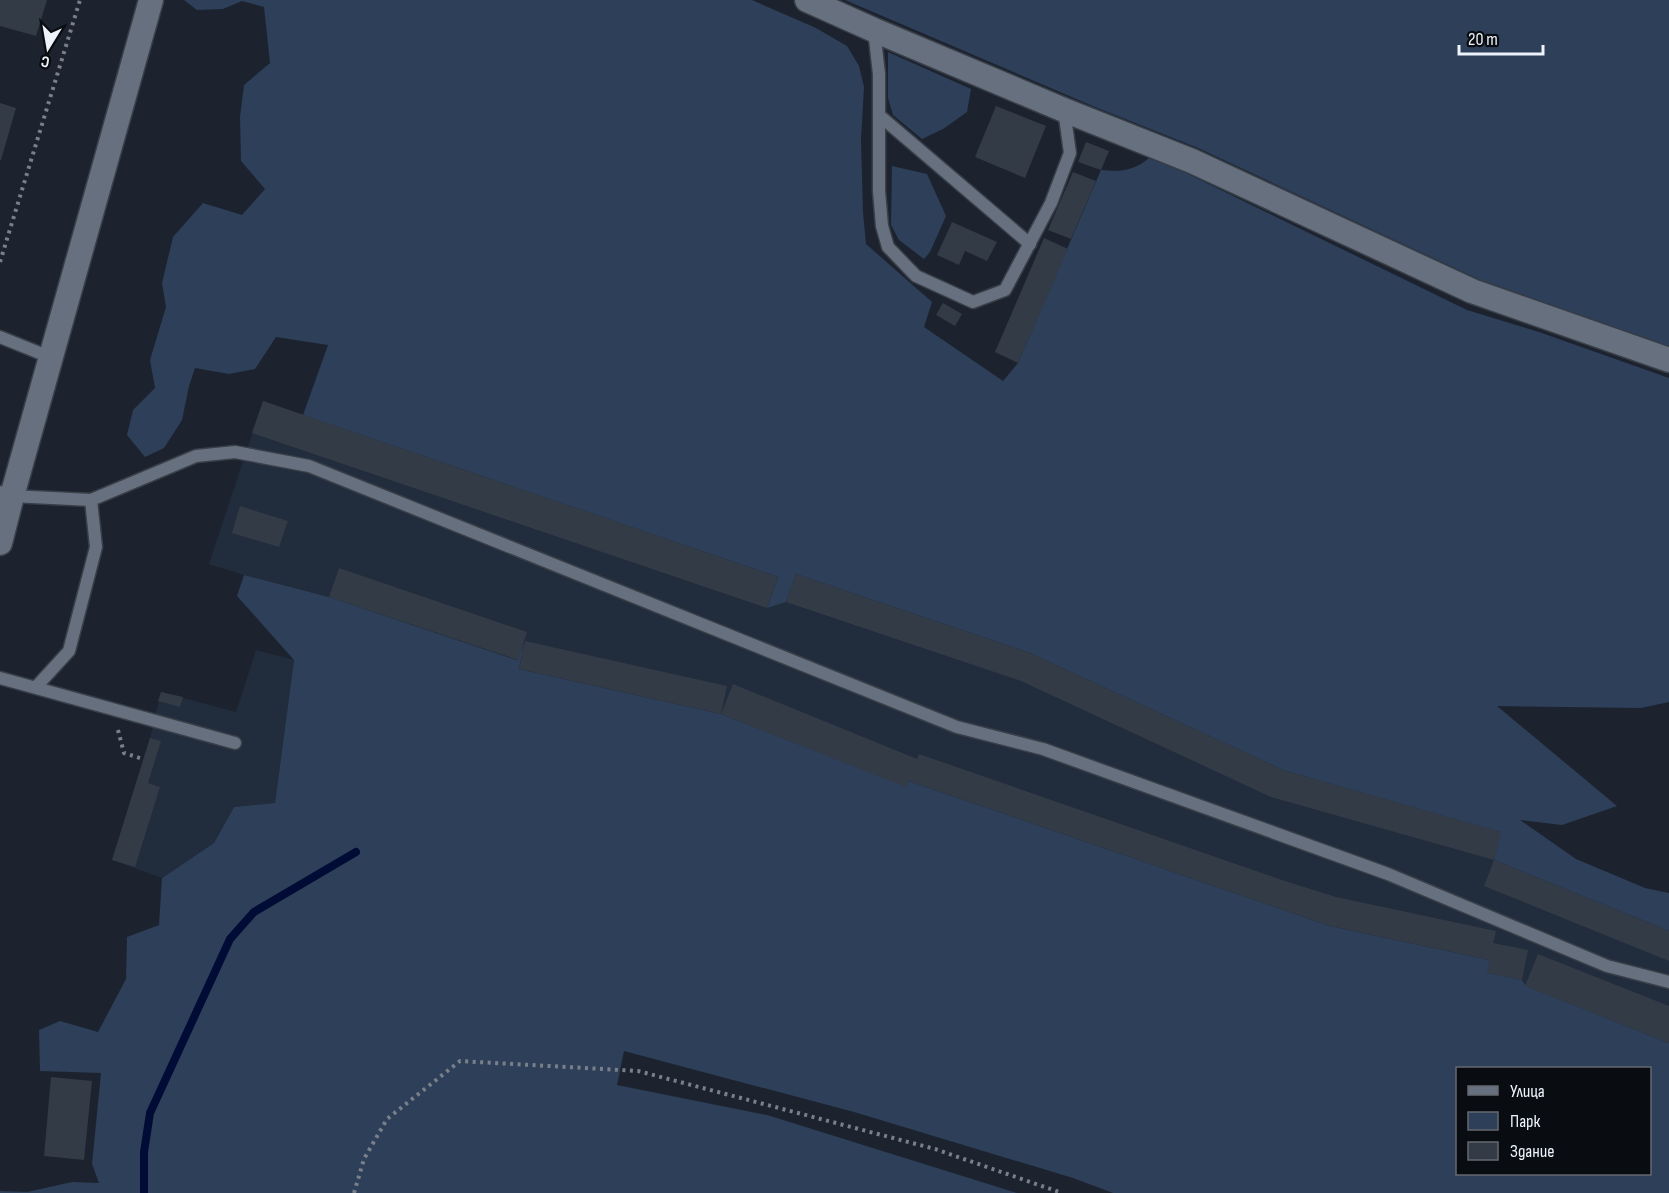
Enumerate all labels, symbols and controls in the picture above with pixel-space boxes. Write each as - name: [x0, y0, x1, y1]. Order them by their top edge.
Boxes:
- north arrow: [18, 18, 78, 78]
- scale bar: [1459, 18, 1543, 56]
- text: 20 m: [1468, 29, 1498, 50]
- text: С: [40, 51, 51, 71]
- legend: [1456, 1067, 1651, 1175]
- text: Улица: [1510, 1081, 1545, 1102]
- text: Парк: [1510, 1111, 1541, 1132]
- text: Здание: [1510, 1141, 1555, 1162]

